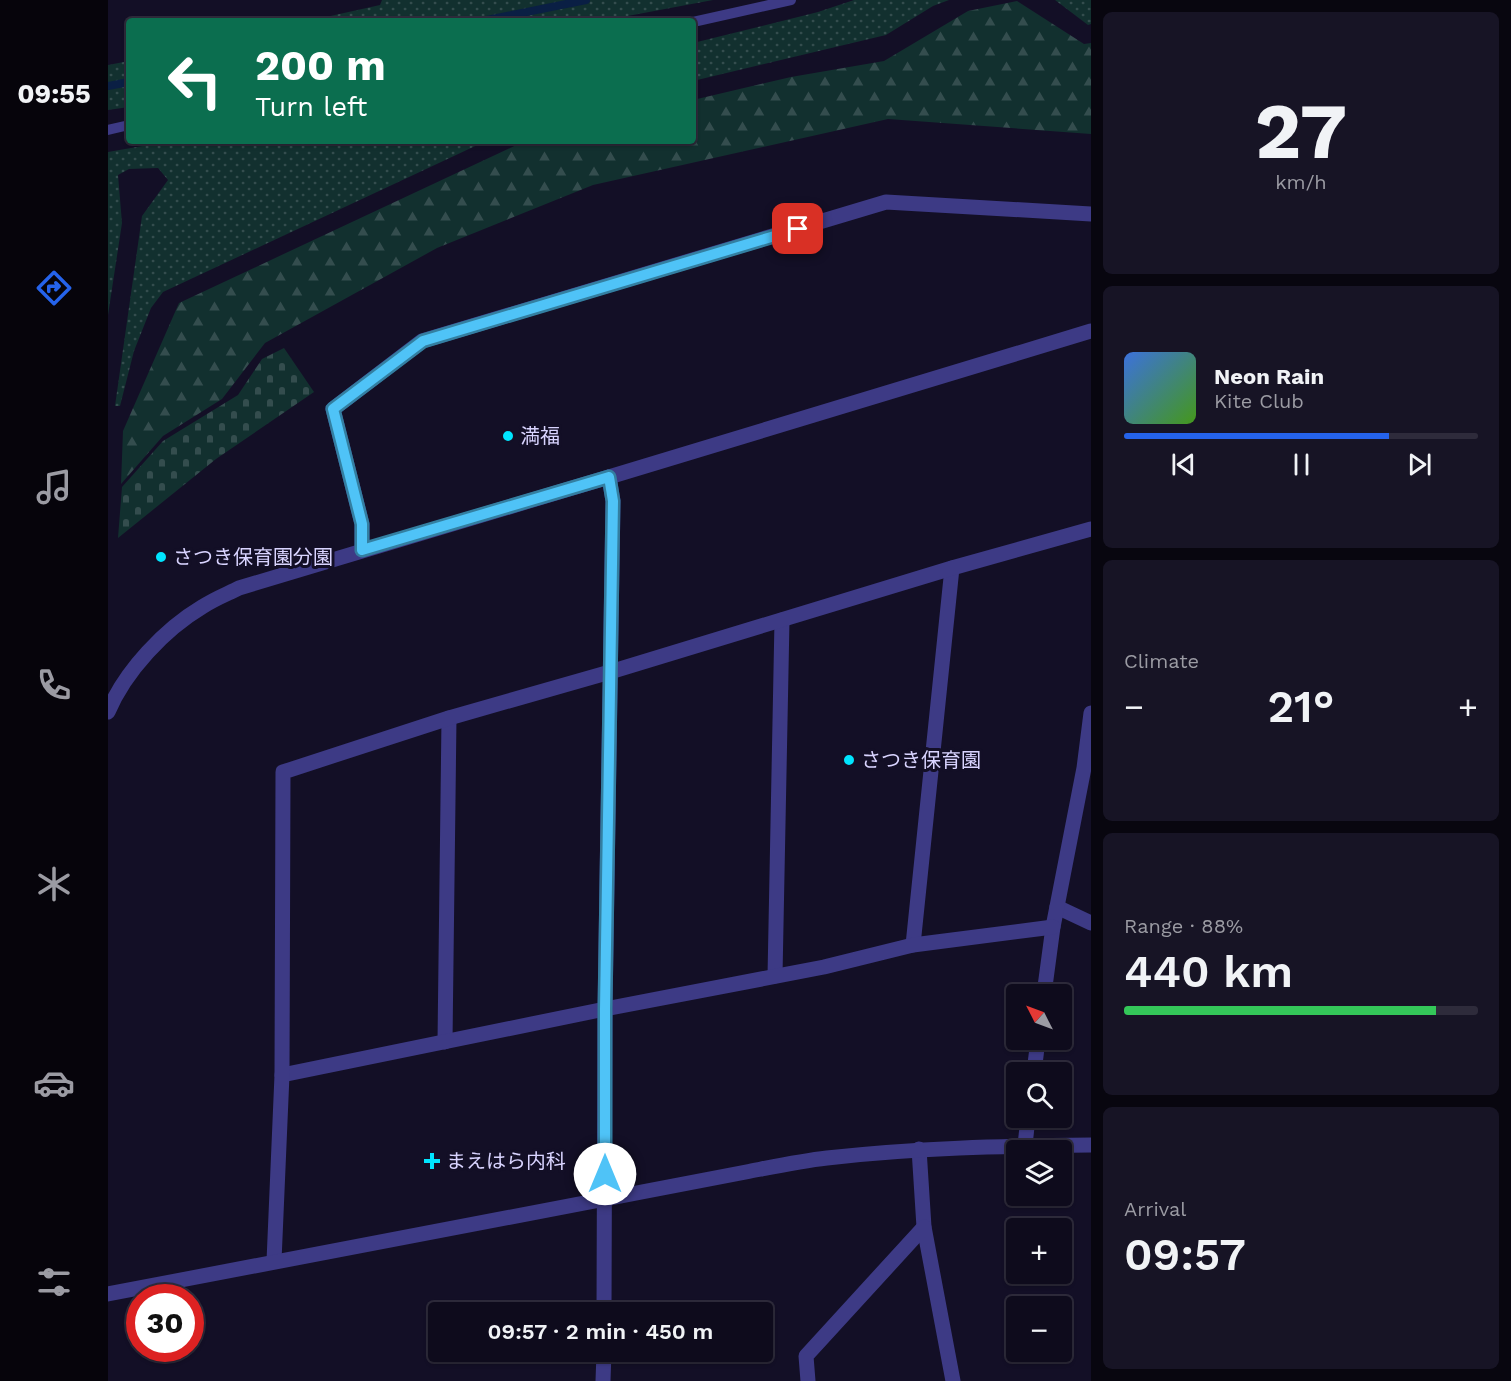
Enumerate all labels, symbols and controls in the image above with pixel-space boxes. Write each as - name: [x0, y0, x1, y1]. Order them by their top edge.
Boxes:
- text: 200 m: [255, 41, 386, 90]
- icon: left: [156, 42, 234, 120]
- text: 09:55: [17, 78, 91, 110]
- text: 27: [1255, 85, 1347, 177]
- text: Turn left: [255, 91, 367, 123]
- text: km/h: [1275, 170, 1327, 194]
- pin: [772, 203, 823, 254]
- icon: arrive: [781, 212, 814, 245]
- icon: directions: [33, 267, 75, 309]
- text: Neon Rain: [1214, 364, 1324, 389]
- text: Kite Club: [1214, 389, 1304, 413]
- place label: 満福: [520, 424, 560, 448]
- marker: 満福: [501, 429, 515, 443]
- icon: previous: [1167, 448, 1200, 481]
- icon: pause: [1285, 448, 1318, 481]
- icon: next: [1403, 448, 1436, 481]
- icon: music: [33, 466, 75, 508]
- place label: さつき保育園分園: [173, 545, 333, 569]
- marker: さつき保育園分園: [154, 550, 168, 564]
- text: Climate: [1124, 649, 1199, 673]
- icon: phone: [33, 664, 75, 706]
- text: 21°: [1267, 680, 1335, 733]
- text: −: [1124, 687, 1144, 726]
- text: +: [1458, 687, 1478, 726]
- place label: さつき保育園: [861, 748, 981, 772]
- marker: さつき保育園: [842, 753, 856, 767]
- icon: climate: [33, 863, 75, 905]
- text: Range · 88%: [1124, 914, 1243, 938]
- text: 440 km: [1124, 945, 1293, 998]
- north arrow: [1006, 984, 1072, 1050]
- map controls: [1006, 984, 1072, 1362]
- icon: car: [33, 1062, 75, 1104]
- button: search: [1006, 1062, 1072, 1128]
- button: layers: [1006, 1140, 1072, 1206]
- position arrow: [573, 1142, 637, 1206]
- place label: まえはら内科: [446, 1149, 566, 1173]
- marker: まえはら内科: [423, 1152, 441, 1170]
- text: Arrival: [1124, 1197, 1186, 1221]
- button: +: [1006, 1218, 1072, 1284]
- text: 09:57: [1124, 1228, 1246, 1281]
- icon: filters: [33, 1261, 75, 1303]
- speed limit sign: 30: [126, 1284, 204, 1362]
- button: −: [1006, 1296, 1072, 1362]
- text: 09:57 · 2 min · 450 m: [488, 1319, 713, 1344]

